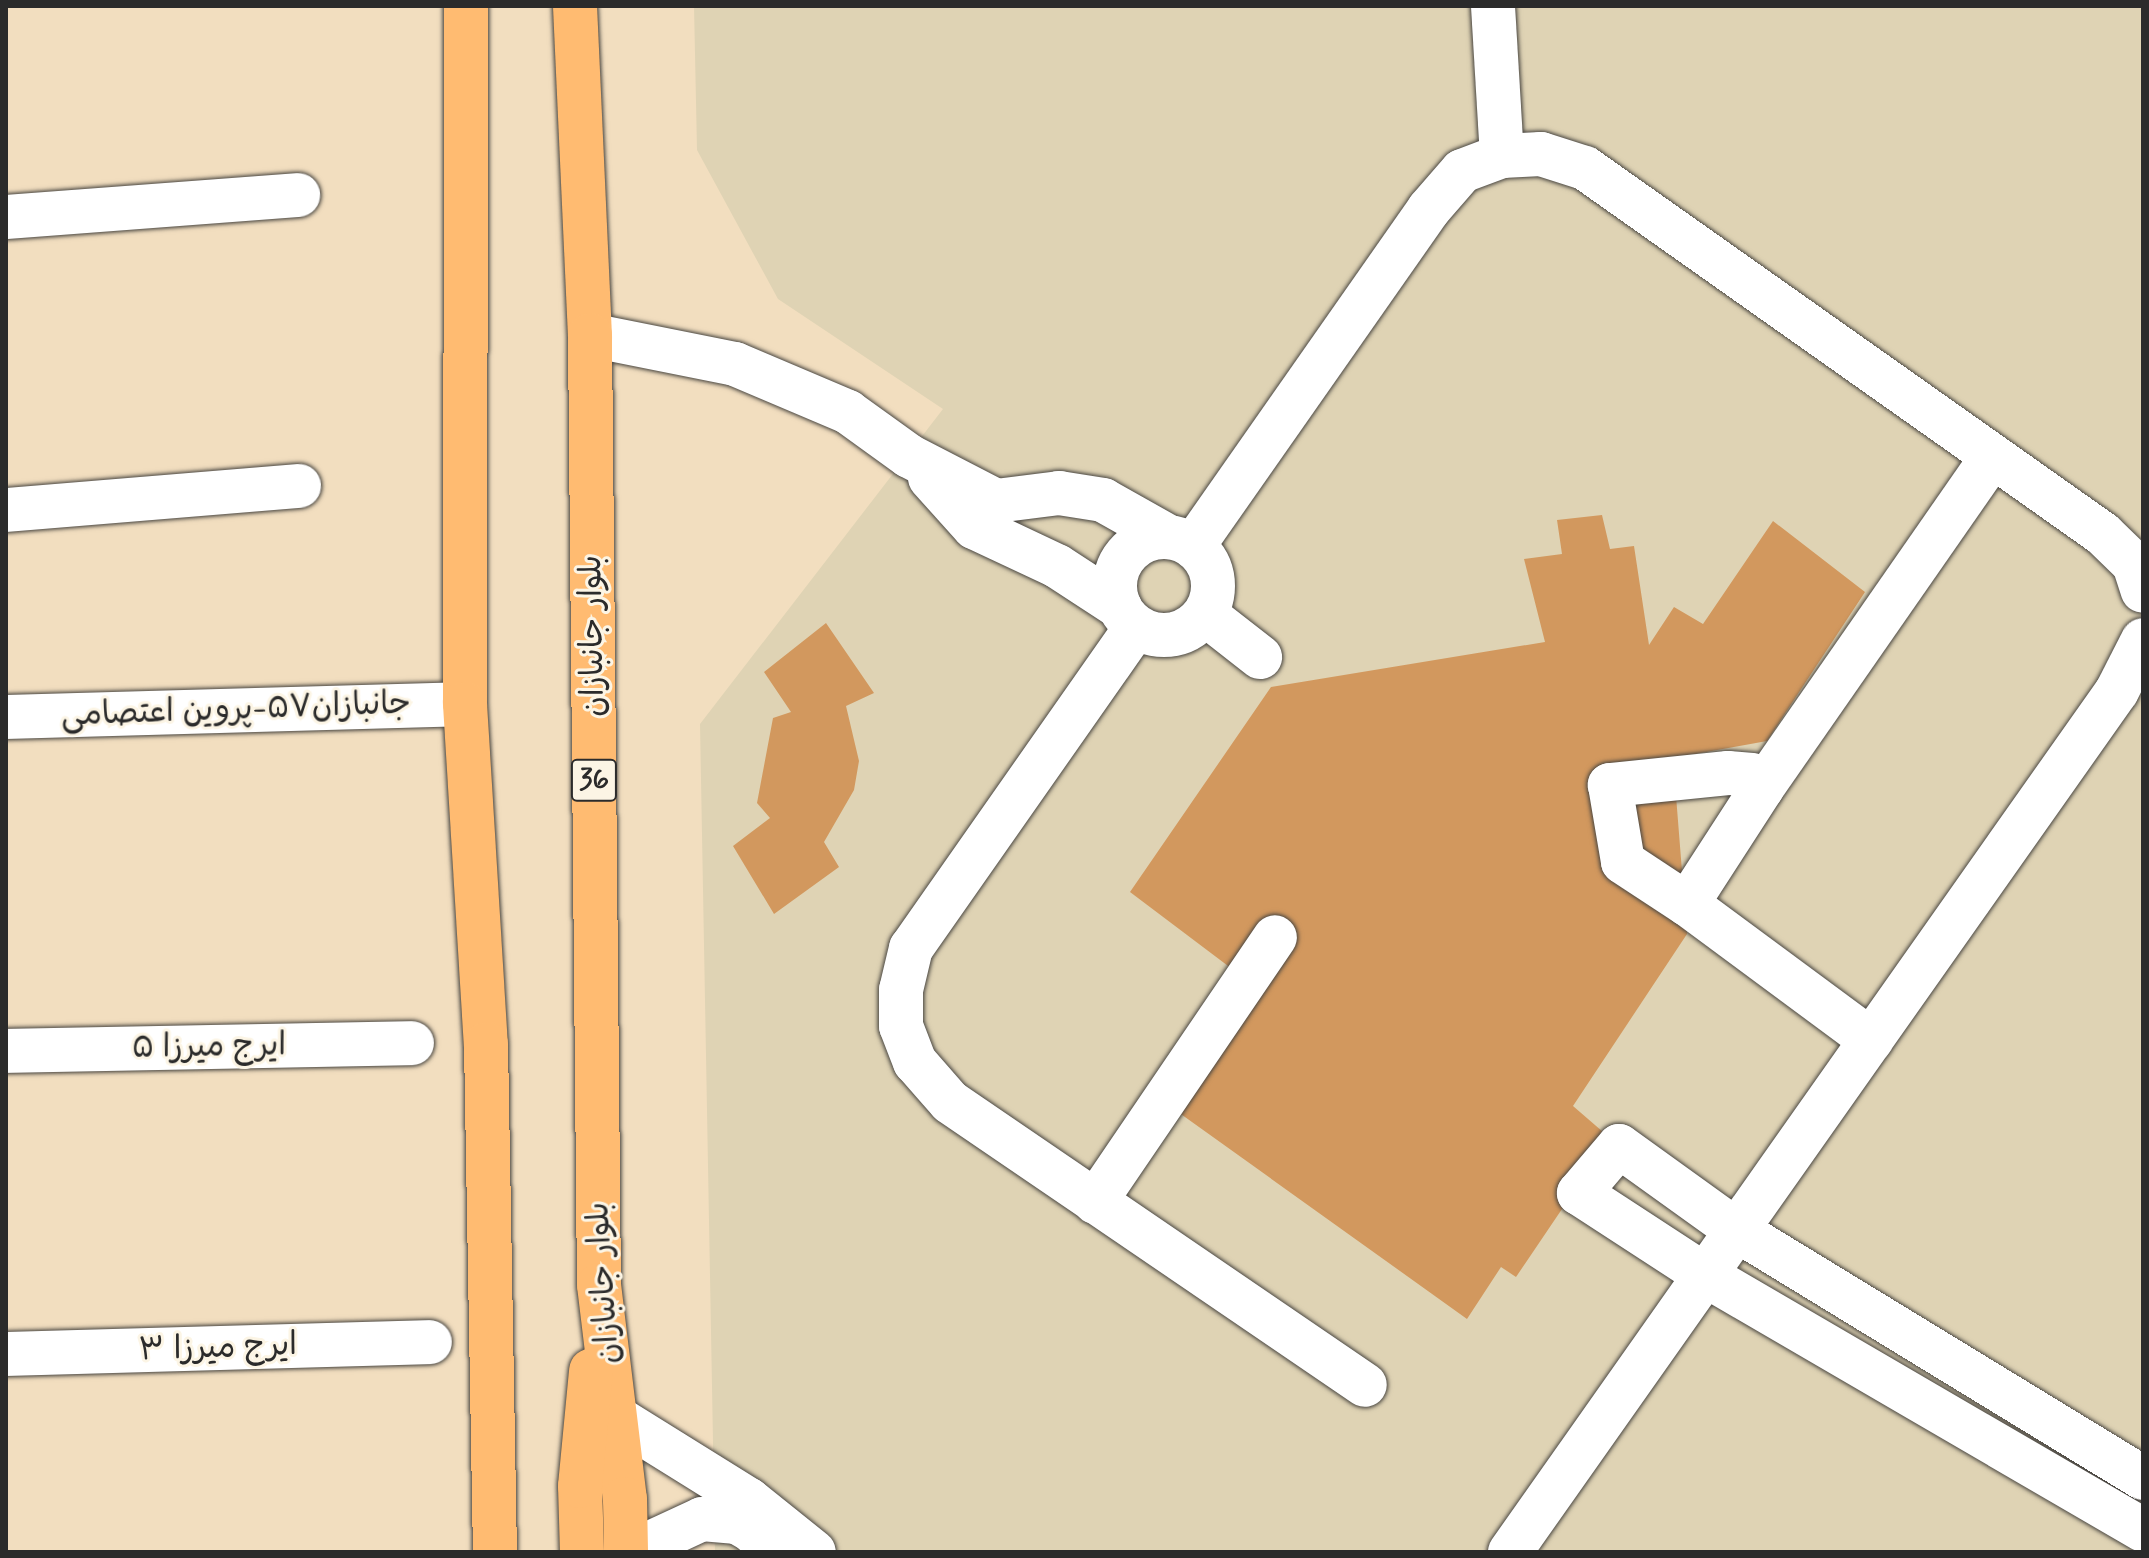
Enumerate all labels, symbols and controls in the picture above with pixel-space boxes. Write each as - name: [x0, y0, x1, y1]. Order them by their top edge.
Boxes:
- street label: بلوار جانبازان: [572, 555, 614, 717]
- street label: جانبازان۵۷-پروین اعتصامی: [60, 685, 412, 735]
- road number: 36: [570, 754, 618, 806]
- street label: ایرج میرزا ۵: [131, 1026, 287, 1068]
- street label: بلوار جانبازان: [579, 1201, 629, 1365]
- street label: ایرج میرزا ۳: [138, 1326, 298, 1370]

